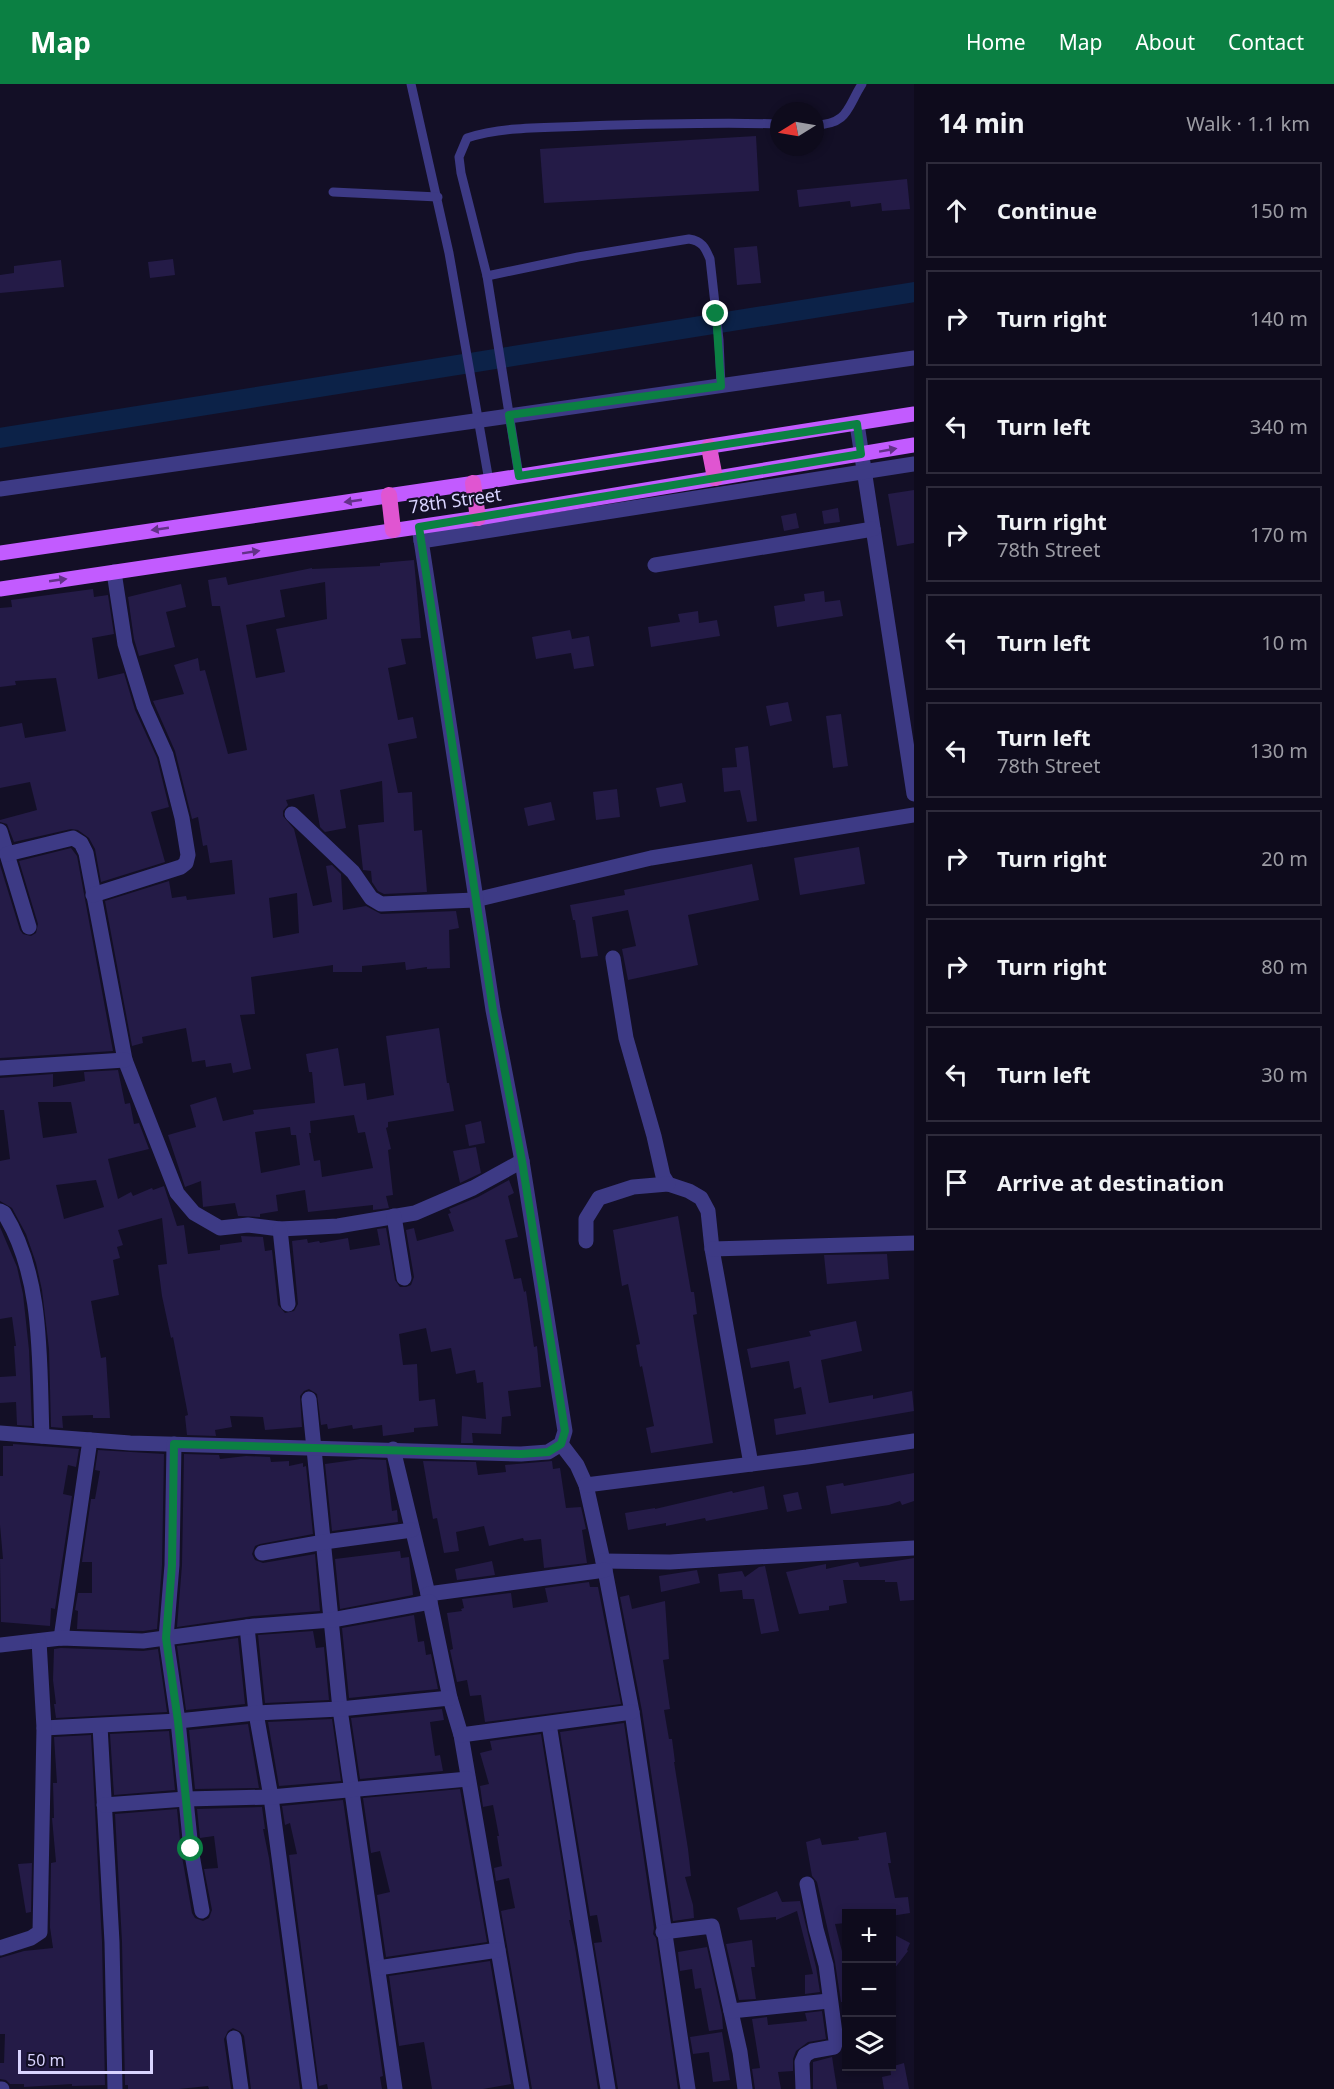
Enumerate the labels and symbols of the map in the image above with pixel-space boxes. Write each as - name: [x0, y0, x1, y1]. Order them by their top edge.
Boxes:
- north arrow: [770, 102, 824, 156]
- route end: [702, 300, 728, 326]
- one-way arrow: [878, 445, 897, 454]
- street label: 78th Street: [407, 482, 503, 518]
- one-way arrow: [343, 496, 362, 505]
- one-way arrow: [150, 525, 169, 534]
- one-way arrow: [241, 547, 260, 556]
- one-way arrow: [49, 576, 68, 585]
- route start: [177, 1835, 203, 1861]
- scale bar: [18, 2047, 153, 2074]

